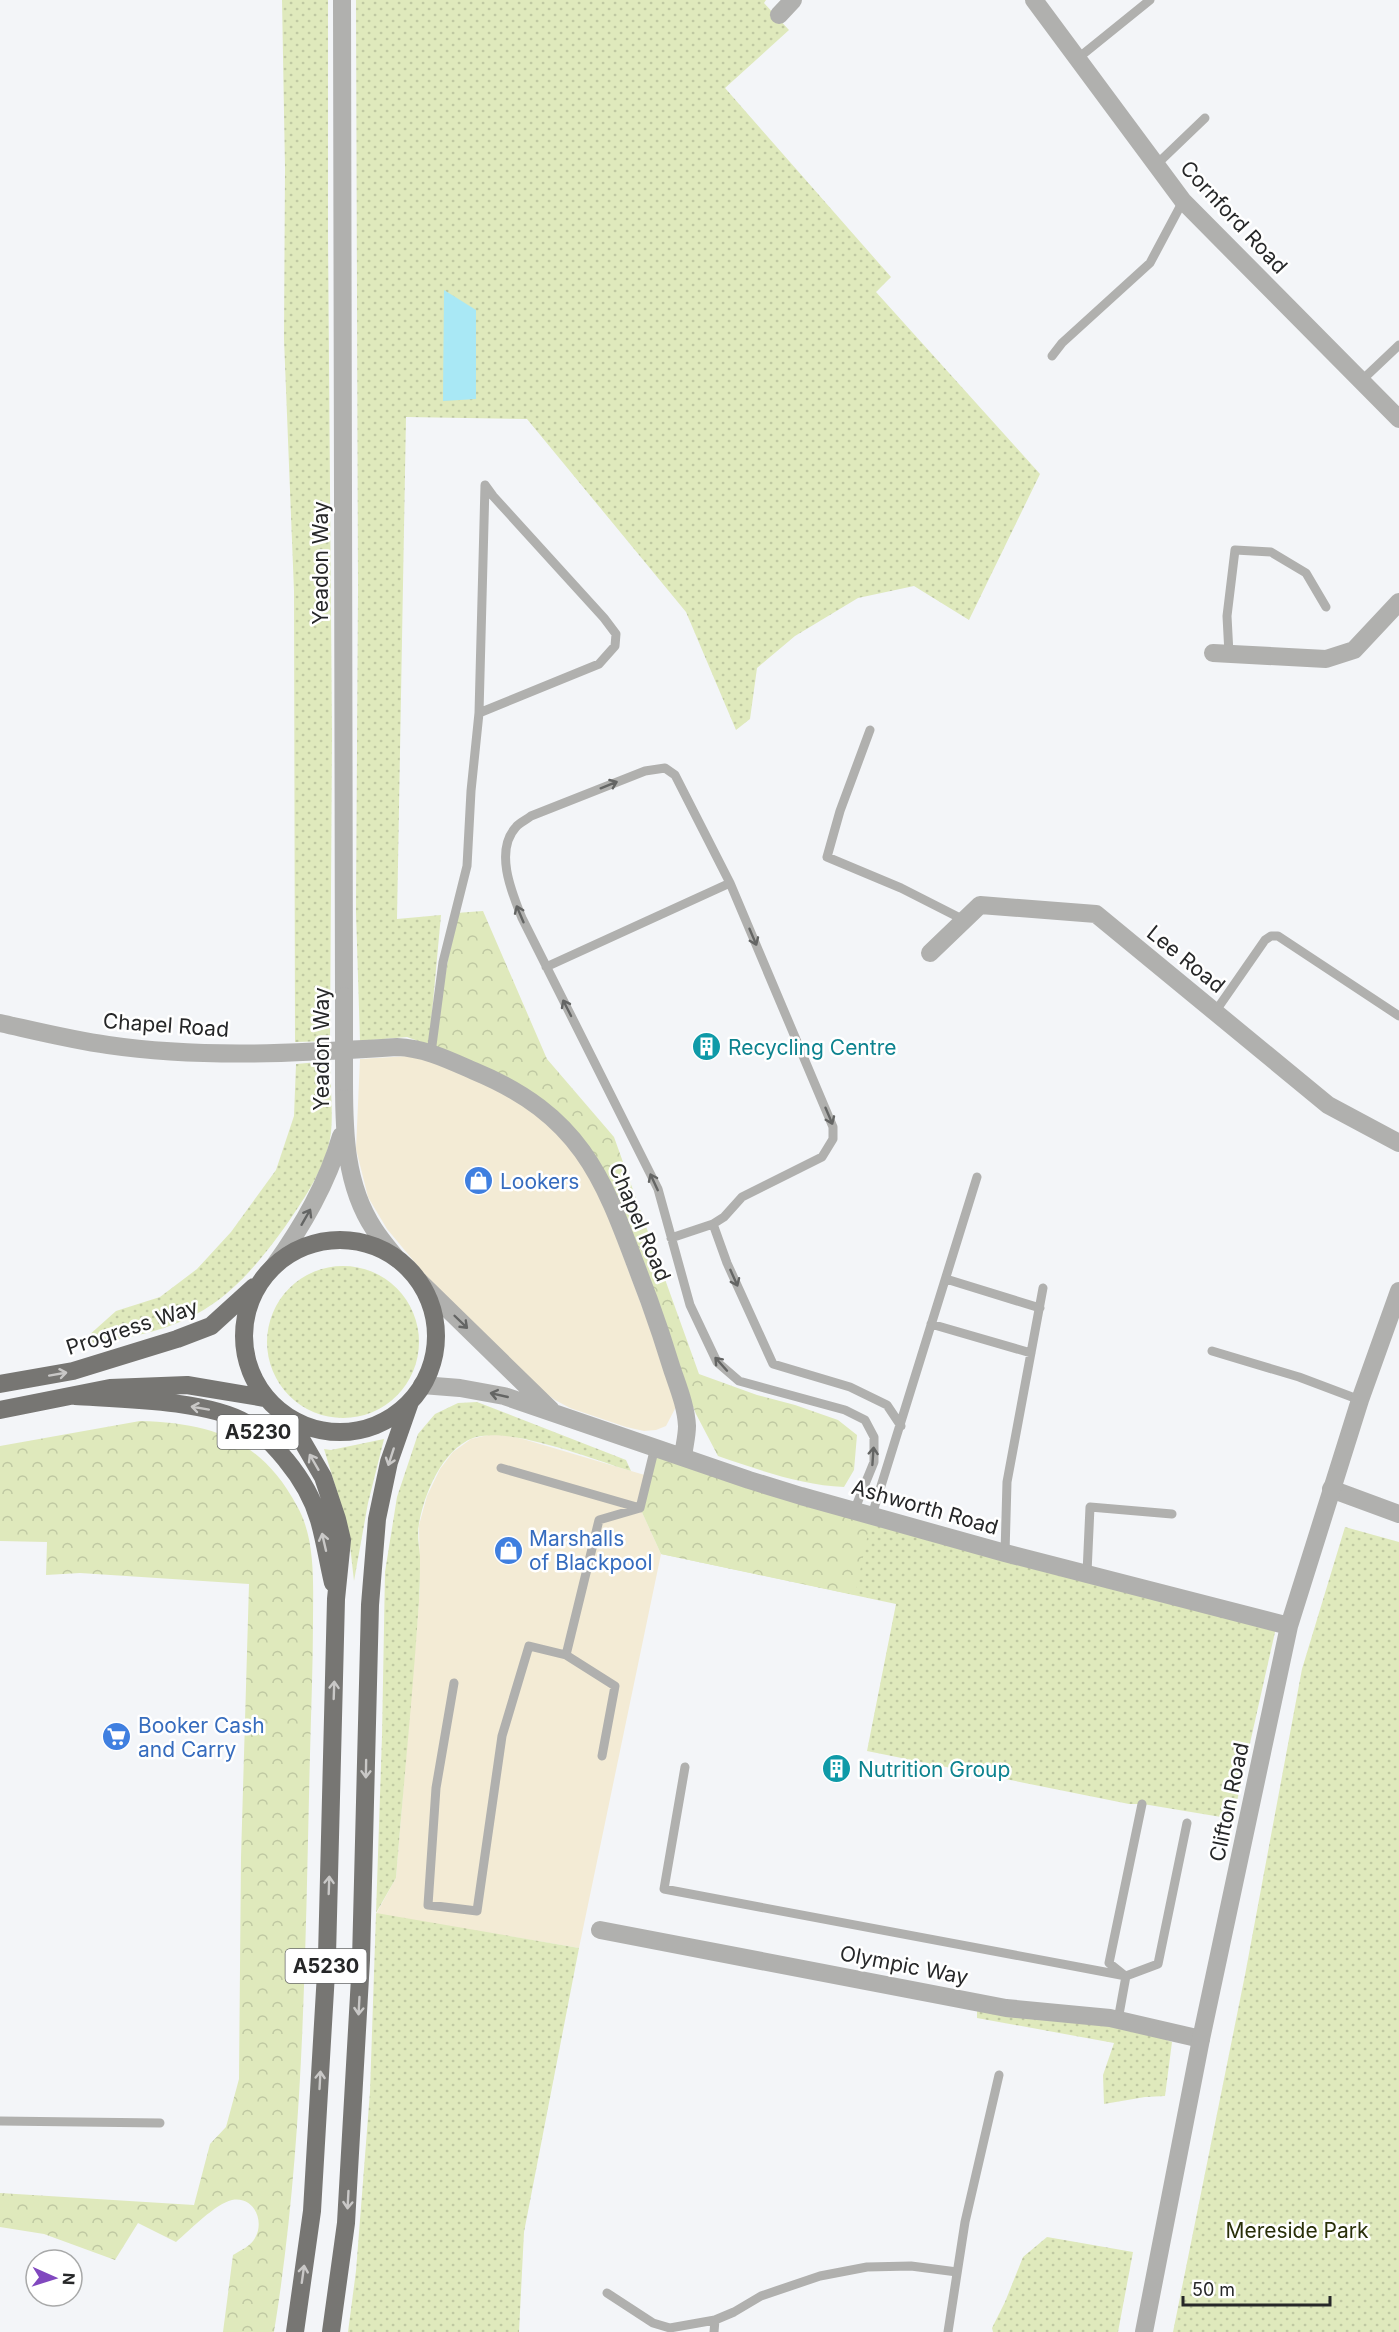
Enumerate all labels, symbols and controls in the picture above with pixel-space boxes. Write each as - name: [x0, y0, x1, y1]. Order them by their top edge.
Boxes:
- street label: Cornford Road: [1175, 155, 1293, 279]
- street label: Yeadon Way: [308, 501, 333, 625]
- one-way arrow: [599, 779, 618, 790]
- one-way arrow: [514, 906, 525, 924]
- street label: Lee Road: [1142, 920, 1230, 998]
- one-way arrow: [748, 927, 759, 945]
- street label: Yeadon Way: [309, 987, 334, 1111]
- one-way arrow: [560, 999, 572, 1017]
- street label: Chapel Road: [102, 1008, 230, 1042]
- building icon: Recycling Centre: [691, 1031, 723, 1063]
- place label: Recycling Centre: [728, 1035, 896, 1060]
- one-way arrow: [824, 1107, 835, 1125]
- street label: Chapel Road: [604, 1159, 676, 1285]
- shop icon: Lookers: [463, 1165, 495, 1197]
- place label: Lookers: [500, 1169, 579, 1194]
- one-way arrow: [648, 1173, 660, 1191]
- one-way arrow: [300, 1209, 312, 1226]
- one-way arrow: [729, 1269, 740, 1287]
- street label: Progress Way: [63, 1294, 201, 1360]
- one-way arrow: [453, 1315, 468, 1330]
- one-way arrow: [714, 1357, 728, 1372]
- one-way arrow: [47, 1368, 67, 1379]
- one-way arrow: [489, 1389, 508, 1401]
- one-way arrow: [190, 1402, 210, 1413]
- road number: A5230: [218, 1415, 298, 1449]
- one-way arrow: [868, 1446, 879, 1466]
- one-way arrow: [385, 1447, 396, 1466]
- one-way arrow: [308, 1454, 320, 1471]
- street label: Ashworth Road: [849, 1474, 1001, 1540]
- place label: Marshalls of Blackpool: [529, 1526, 653, 1575]
- one-way arrow: [317, 1533, 329, 1552]
- shop icon: Marshalls of Blackpool: [492, 1534, 524, 1566]
- one-way arrow: [328, 1681, 340, 1701]
- place label: Booker Cash and Carry: [138, 1713, 265, 1762]
- supermarket icon: Booker Cash and Carry: [101, 1721, 133, 1753]
- street label: Clifton Road: [1204, 1740, 1254, 1864]
- building icon: Nutrition Group: [821, 1753, 853, 1785]
- place label: Nutrition Group: [858, 1757, 1010, 1782]
- one-way arrow: [360, 1758, 372, 1778]
- one-way arrow: [323, 1876, 334, 1896]
- street label: Olympic Way: [838, 1940, 970, 1990]
- road number: A5230: [286, 1949, 366, 1983]
- one-way arrow: [353, 1995, 364, 2015]
- one-way arrow: [314, 2070, 325, 2090]
- one-way arrow: [342, 2190, 353, 2210]
- park label: Mereside Park: [1225, 2218, 1369, 2243]
- north arrow: [24, 2248, 84, 2308]
- one-way arrow: [298, 2265, 309, 2284]
- scale bar: [1183, 2269, 1330, 2307]
- text: N: [59, 2272, 79, 2285]
- text: 50 m: [1192, 2279, 1235, 2300]

